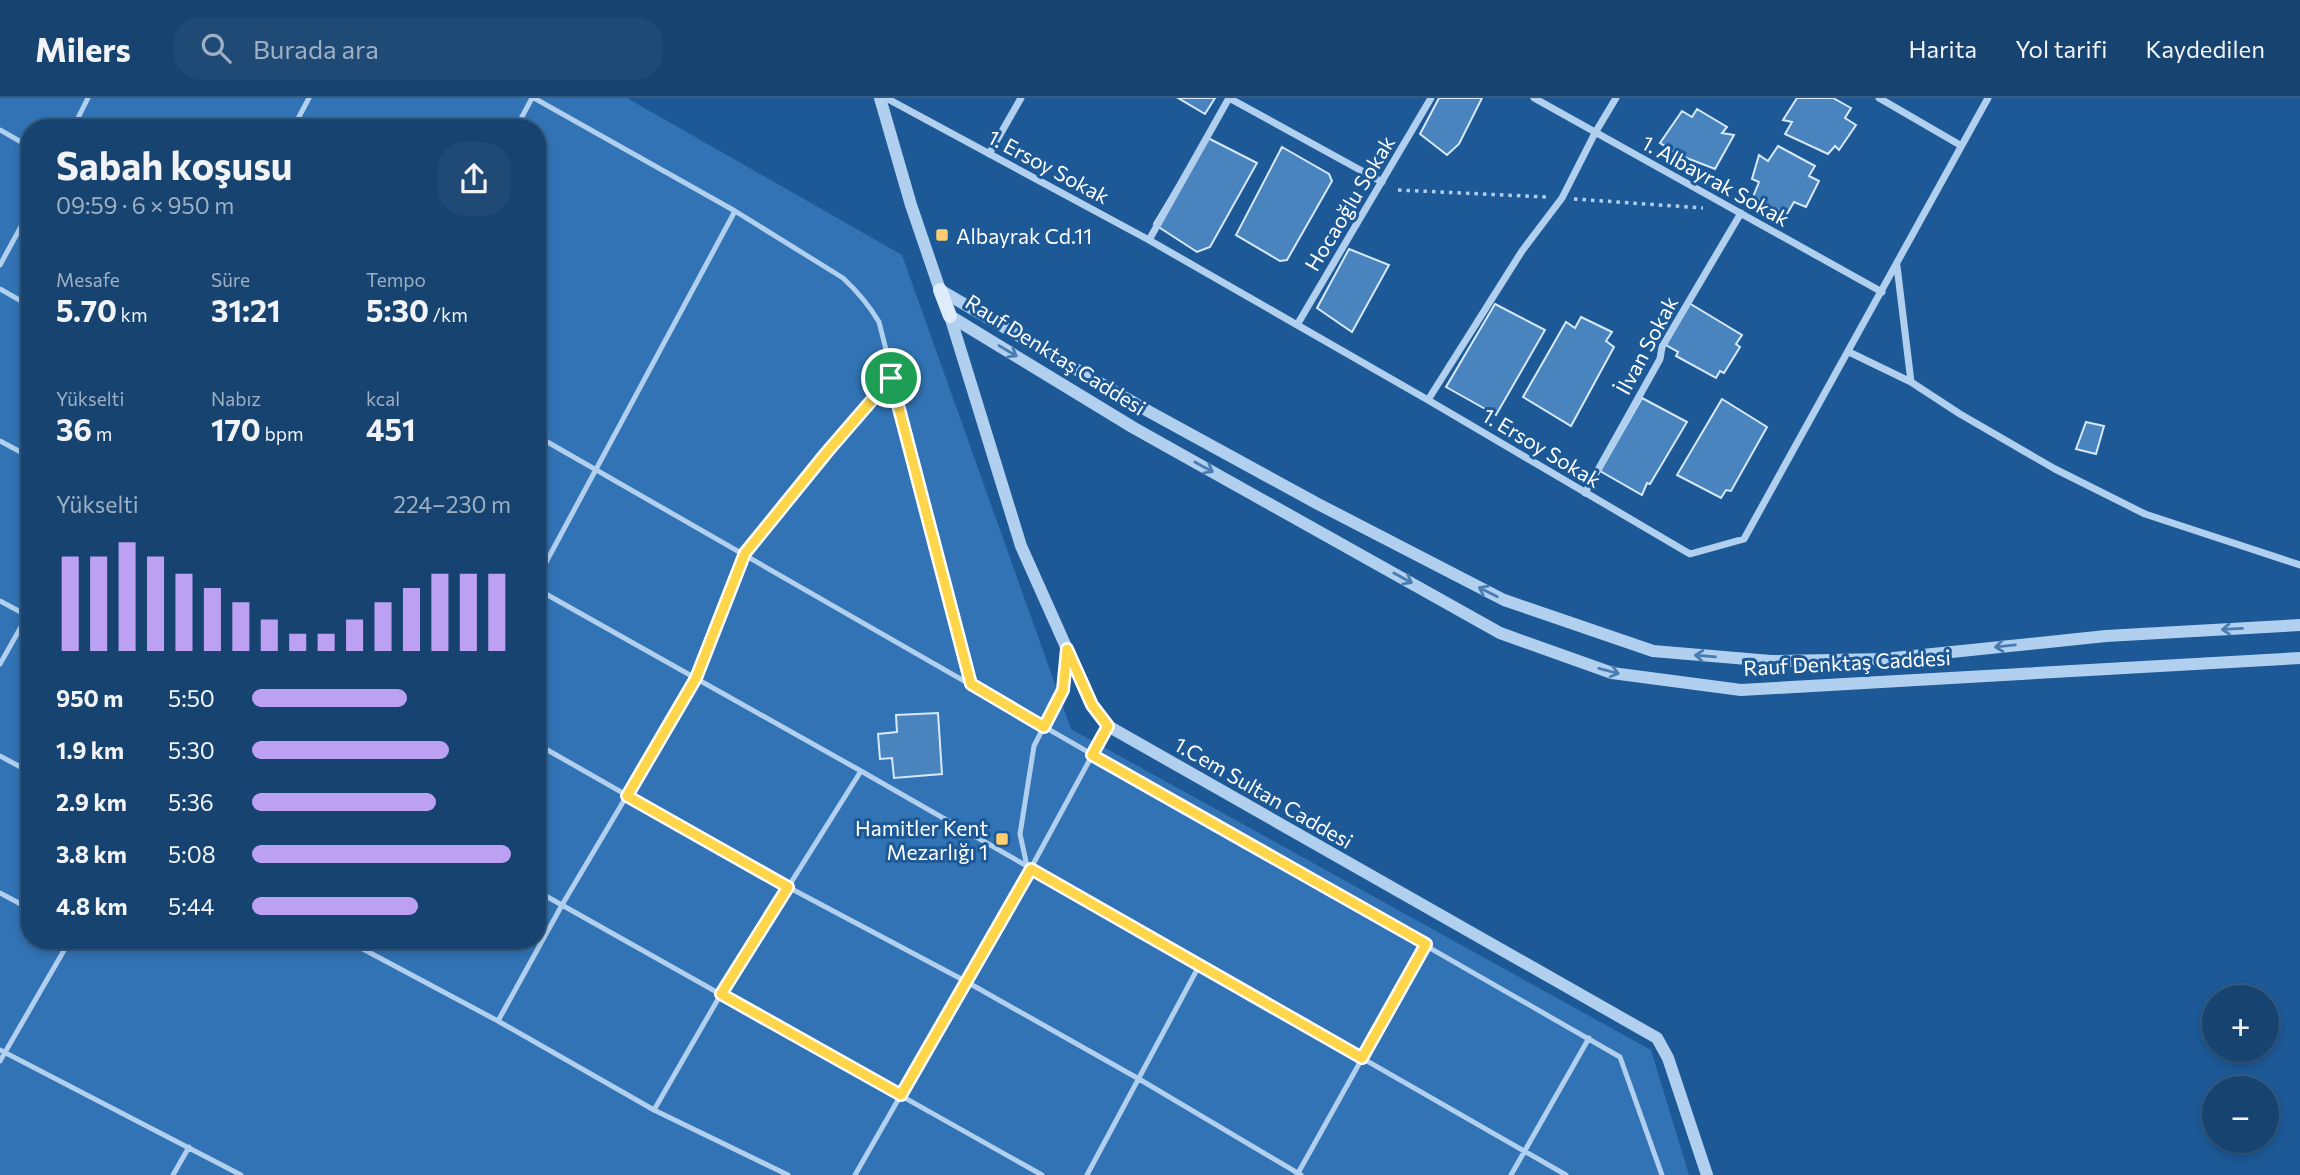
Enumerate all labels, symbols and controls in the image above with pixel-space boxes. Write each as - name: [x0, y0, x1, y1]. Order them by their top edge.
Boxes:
- search box: [173, 17, 663, 80]
- text: Milers: [35, 28, 131, 69]
- icon: search: [197, 29, 235, 67]
- text: Burada ara: [253, 33, 379, 64]
- text: Harita: [1908, 34, 1977, 63]
- text: Yol tarifi: [2015, 34, 2107, 63]
- text: Kaydedilen: [2145, 34, 2265, 63]
- street label: 1. Ersoy Sokak: [984, 124, 1114, 208]
- street label: 1. Albayrak Sokak: [1638, 129, 1794, 231]
- street label: Hocaoğlu Sokak: [1299, 131, 1399, 275]
- text: Sabah koşusu: [56, 141, 293, 188]
- button: share: [437, 142, 511, 216]
- text: 09:59 · 6 × 950 m: [56, 191, 234, 219]
- place label: Albayrak Cd.11: [956, 223, 1092, 248]
- marker: Albayrak Cd.11: [934, 227, 950, 243]
- text: Mesafe: [56, 268, 120, 291]
- text: Süre: [211, 268, 250, 291]
- text: Tempo: [366, 268, 426, 291]
- street label: Rauf Denktaş Caddesi: [961, 288, 1151, 420]
- text: 5.70: [56, 291, 117, 328]
- text: 31:21: [211, 291, 281, 328]
- text: 5:30: [366, 291, 429, 328]
- street label: İlvan Sokak: [1610, 292, 1682, 398]
- text: km: [117, 303, 147, 326]
- text: /km: [429, 303, 468, 326]
- one-way arrow: [997, 345, 1017, 359]
- pin: [861, 348, 921, 408]
- icon: arrive: [872, 359, 910, 397]
- text: Yükselti: [56, 387, 124, 410]
- text: Nabız: [211, 387, 261, 410]
- text: kcal: [366, 387, 400, 410]
- street label: 1. Ersoy Sokak: [1478, 402, 1606, 492]
- text: 36: [56, 410, 92, 447]
- text: 170: [211, 410, 261, 447]
- text: 451: [366, 410, 415, 447]
- text: m: [92, 422, 112, 445]
- text: bpm: [261, 422, 304, 445]
- one-way arrow: [1193, 461, 1214, 474]
- text: Yükselti: [56, 490, 139, 518]
- text: 224–230 m: [393, 490, 511, 518]
- one-way arrow: [1392, 571, 1412, 585]
- one-way arrow: [1478, 584, 1499, 598]
- one-way arrow: [2221, 623, 2244, 636]
- one-way arrow: [1994, 640, 2017, 653]
- street label: Rauf Denktaş Caddesi: [1743, 644, 1951, 680]
- one-way arrow: [1694, 649, 1717, 662]
- one-way arrow: [1597, 665, 1620, 678]
- text: 950 m: [56, 684, 123, 712]
- text: 5:50: [168, 684, 215, 712]
- street label: 1.Cem Sultan Caddesi: [1170, 731, 1358, 853]
- text: 1.9 km: [56, 736, 124, 764]
- text: 5:30: [168, 736, 215, 764]
- text: 2.9 km: [56, 788, 127, 816]
- text: 5:36: [168, 788, 214, 816]
- place label: Hamitler Kent Mezarlığı 1: [855, 815, 988, 864]
- marker: Hamitler Kent Mezarlığı 1: [994, 831, 1010, 847]
- text: 3.8 km: [56, 840, 127, 868]
- text: 5:08: [168, 840, 216, 868]
- text: 4.8 km: [56, 892, 128, 920]
- text: 5:44: [168, 892, 214, 920]
- map controls: [2202, 985, 2279, 1153]
- button: +: [2202, 985, 2279, 1062]
- button: −: [2202, 1076, 2279, 1153]

